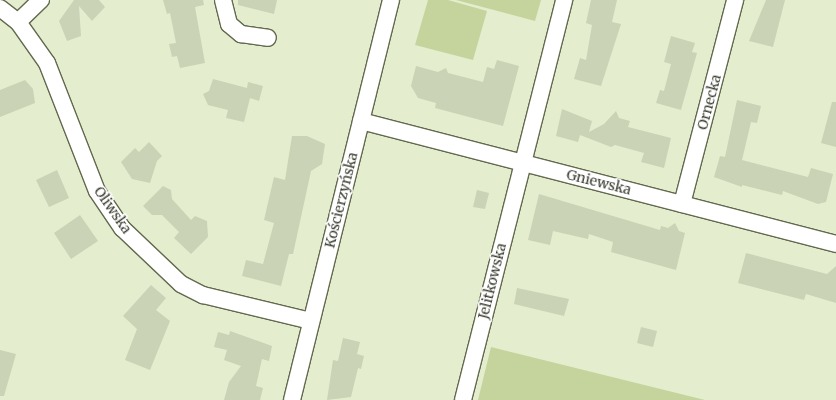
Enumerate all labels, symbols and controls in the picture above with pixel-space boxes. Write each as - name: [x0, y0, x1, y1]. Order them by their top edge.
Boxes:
- street label: Ornecka: [694, 73, 724, 131]
- street label: Kościerzyńska: [321, 150, 361, 250]
- street label: Gniewska: [565, 166, 633, 198]
- street label: Oliwska: [91, 183, 135, 237]
- street label: Jelitkowska: [474, 241, 510, 321]

